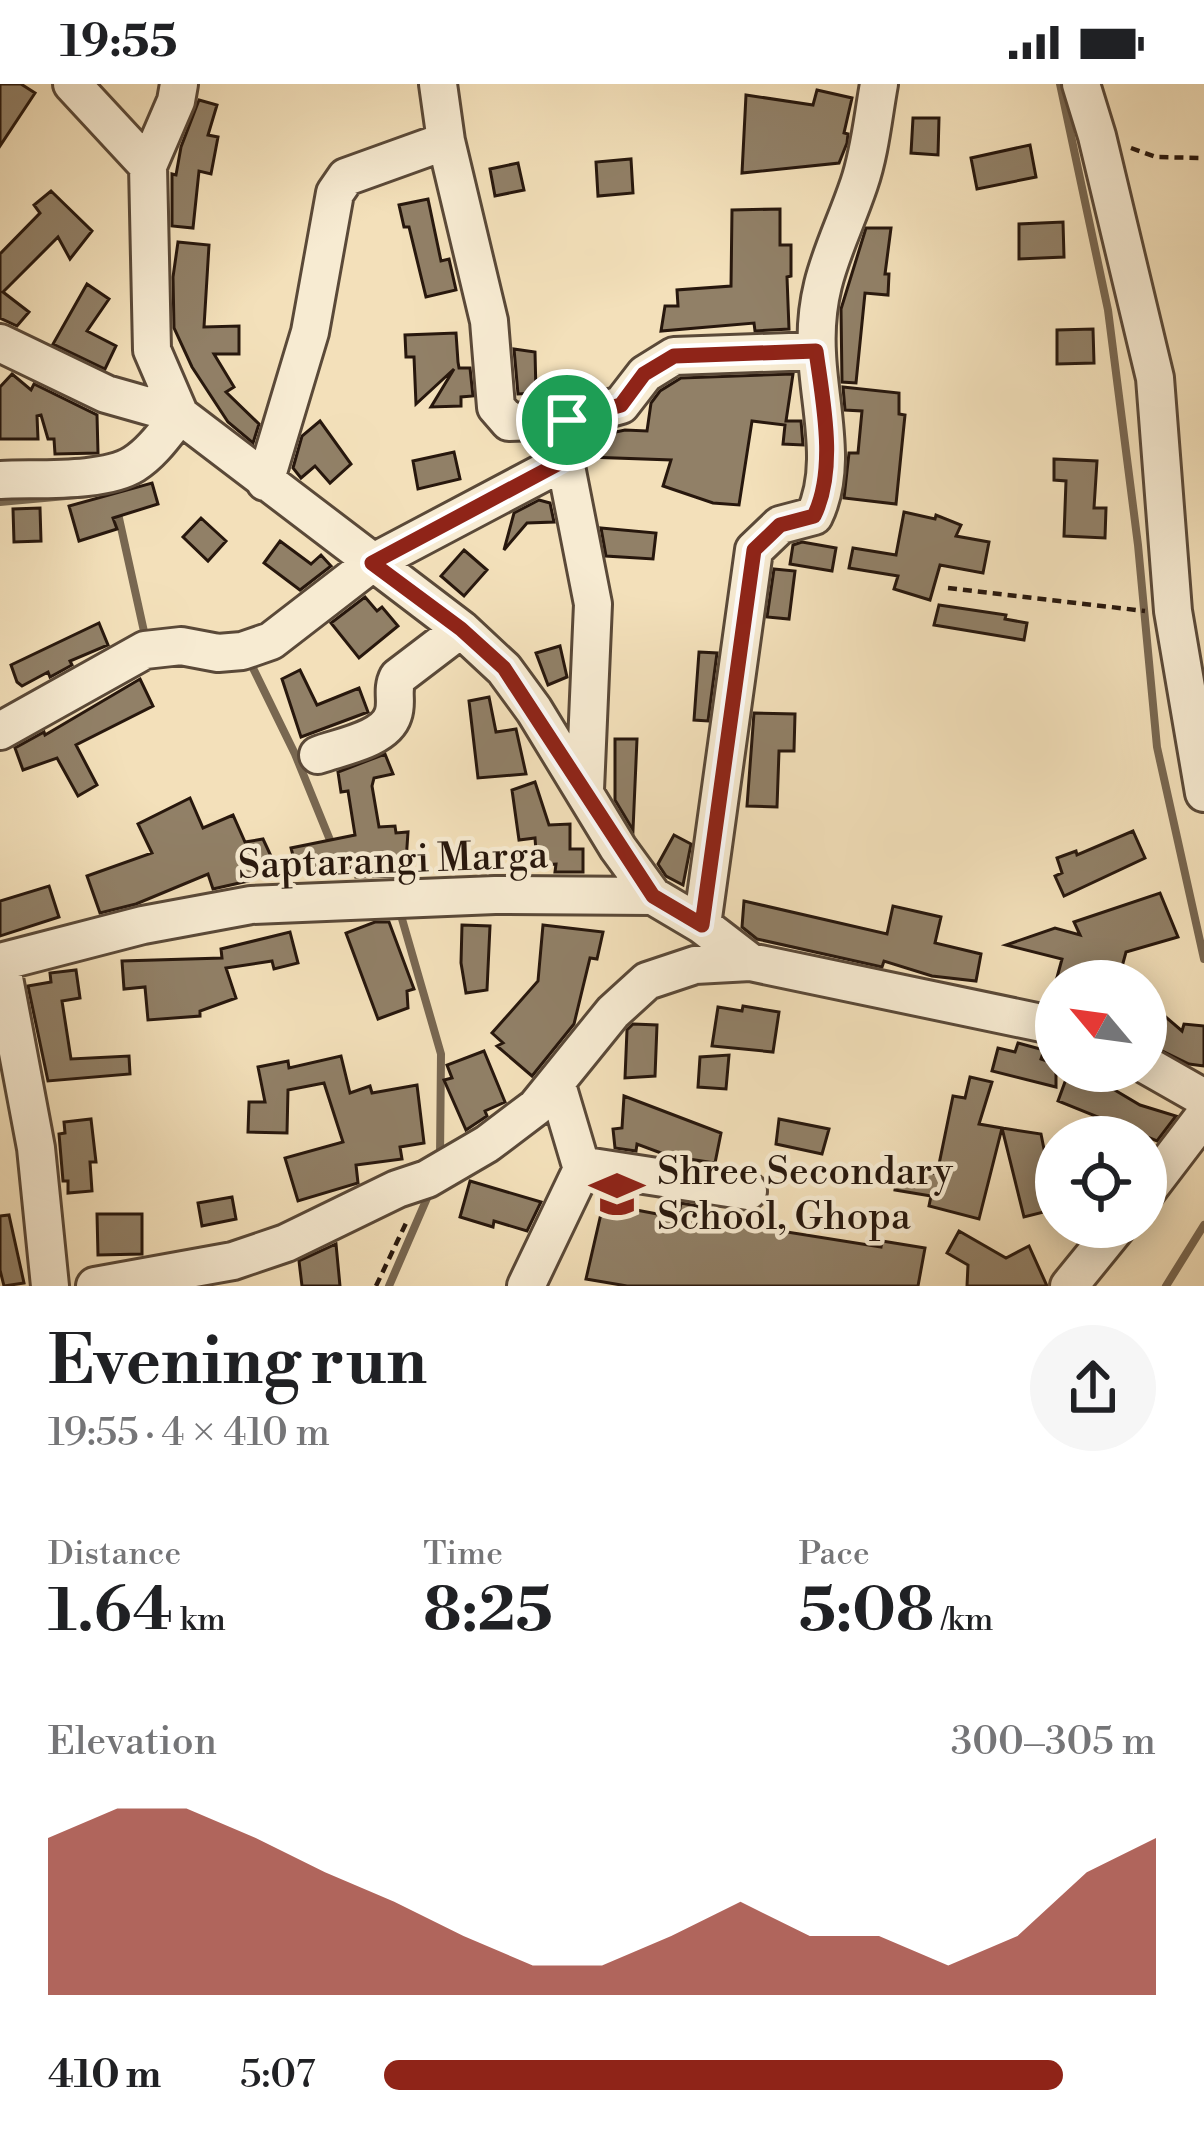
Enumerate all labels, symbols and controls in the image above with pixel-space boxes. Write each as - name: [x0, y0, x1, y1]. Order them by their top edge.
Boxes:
- text: 19:55: [60, 14, 177, 71]
- pin: [516, 369, 618, 471]
- icon: arrive: [534, 387, 600, 453]
- street label: Saptarangi Marga: [237, 831, 549, 891]
- north arrow: [1035, 960, 1167, 1092]
- map controls: [1035, 960, 1167, 1248]
- button: locate: [1035, 1116, 1167, 1248]
- place label: Shree Secondary School, Ghopa: [657, 1148, 954, 1242]
- school or university icon: Shree Secondary School, Ghopa: [588, 1165, 646, 1223]
- text: Evening run: [48, 1322, 427, 1405]
- button: share: [1030, 1325, 1156, 1451]
- text: 19:55 · 4 × 410 m: [48, 1409, 330, 1458]
- text: Distance: [48, 1534, 181, 1575]
- text: Time: [423, 1534, 503, 1575]
- text: Pace: [799, 1534, 870, 1575]
- text: 1.64: [48, 1575, 173, 1650]
- text: 8:25: [423, 1575, 553, 1650]
- text: 5:08: [799, 1575, 934, 1650]
- text: km: [173, 1600, 226, 1641]
- text: /km: [934, 1600, 993, 1641]
- text: Elevation: [48, 1718, 217, 1767]
- text: 300–305 m: [951, 1718, 1156, 1767]
- text: 410 m: [48, 2051, 161, 2100]
- text: 5:07: [240, 2051, 315, 2100]

